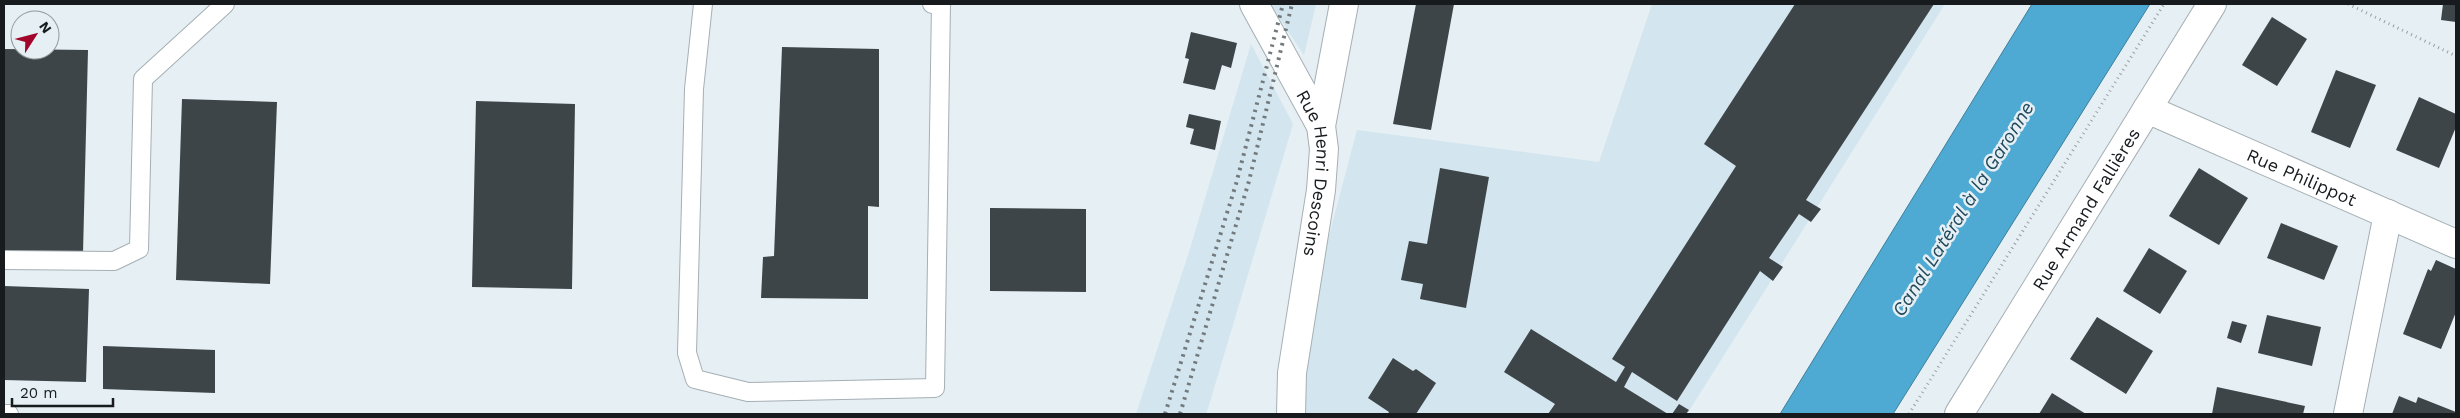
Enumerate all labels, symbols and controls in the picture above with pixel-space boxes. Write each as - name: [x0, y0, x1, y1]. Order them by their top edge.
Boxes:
- north arrow: [10, 10, 60, 60]
- text: N: [36, 18, 55, 36]
- street label: Rue Henri Descoins: [1293, 86, 1334, 258]
- water label: Canal Latéral à la Garonne: [1887, 97, 2039, 321]
- street label: Rue Armand Fallières: [2027, 124, 2144, 294]
- street label: Rue Philippot: [2244, 144, 2360, 210]
- scale bar: [12, 376, 114, 408]
- text: 20 m: [20, 384, 58, 402]

